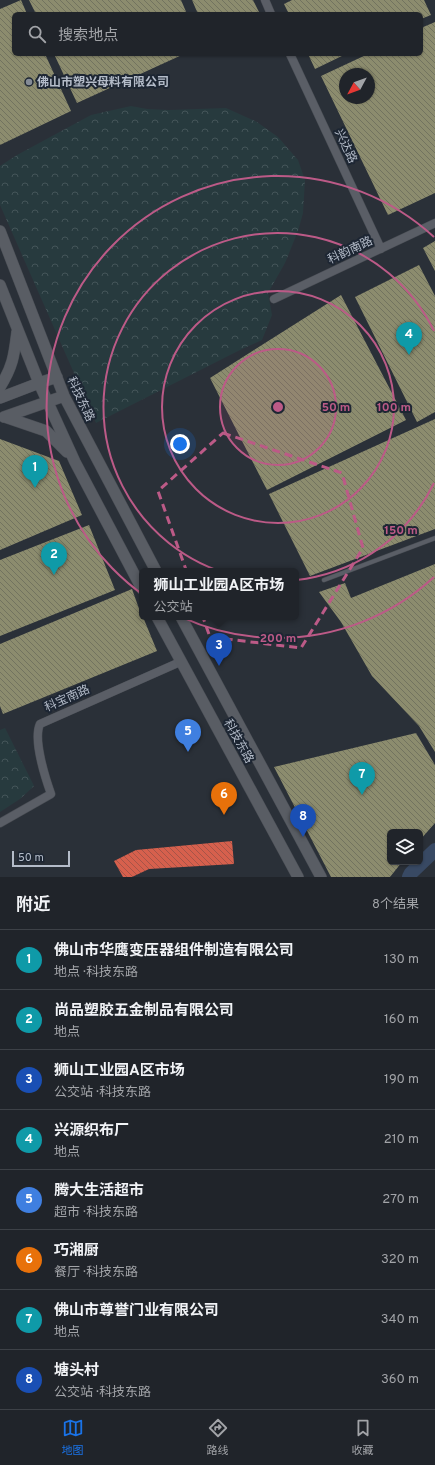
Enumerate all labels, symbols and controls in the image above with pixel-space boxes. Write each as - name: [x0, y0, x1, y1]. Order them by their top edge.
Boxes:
- search box: [12, 12, 423, 56]
- icon: search: [26, 23, 48, 45]
- text: 搜索地点: [58, 27, 118, 46]
- north arrow: [339, 68, 375, 104]
- place label: 佛山市塑兴母料有限公司: [37, 75, 169, 91]
- marker: 佛山市塑兴母料有限公司: [24, 77, 34, 87]
- street label: 兴达路: [330, 127, 360, 166]
- street label: 科韵南路: [325, 234, 376, 268]
- pin: 4: [396, 322, 422, 355]
- street label: 科技东路: [63, 374, 97, 425]
- centre of rings: [271, 400, 285, 414]
- text: 50 m: [322, 400, 350, 416]
- text: 100 m: [377, 400, 411, 416]
- your location: [170, 434, 190, 454]
- pin: 1: [22, 455, 48, 488]
- text: 150 m: [384, 523, 418, 539]
- pin: 2: [41, 542, 67, 575]
- popup: [139, 568, 299, 620]
- text: 狮山工业园A区市场: [154, 577, 284, 596]
- text: 公交站: [154, 600, 193, 616]
- text: 200 m: [260, 631, 296, 647]
- pin: 3: [206, 633, 232, 666]
- street label: 科宝南路: [42, 682, 93, 716]
- street label: 科技东路: [219, 717, 257, 766]
- pin: 5: [175, 719, 201, 752]
- pin: 7: [349, 762, 375, 795]
- pin: 6: [211, 782, 237, 815]
- pin: 8: [290, 804, 316, 837]
- map controls: [387, 829, 423, 865]
- button: layers: [387, 829, 423, 865]
- scale bar: [12, 849, 70, 868]
- text: 50 m: [18, 851, 44, 865]
- text: 附近: [16, 895, 50, 917]
- text: 8个结果: [372, 897, 419, 913]
- text: 佛山市华鹰变压器组件制造有限公司: [54, 942, 294, 961]
- text: 1: [26, 952, 32, 968]
- text: 130 m: [384, 952, 419, 968]
- text: 地点 · 科技东路: [54, 965, 138, 981]
- text: 尚品塑胶五金制品有限公司: [54, 1002, 234, 1021]
- text: 2: [25, 1012, 33, 1028]
- text: 160 m: [384, 1012, 419, 1028]
- text: 地点: [54, 1025, 80, 1041]
- text: 狮山工业园A区市场: [54, 1062, 185, 1081]
- text: 3: [25, 1072, 33, 1088]
- text: 190 m: [384, 1072, 419, 1088]
- text: 公交站 · 科技东路: [54, 1085, 151, 1101]
- text: 兴源织布厂: [54, 1122, 129, 1141]
- text: 4: [25, 1132, 33, 1148]
- text: 210 m: [384, 1132, 419, 1148]
- text: 地点: [54, 1145, 80, 1161]
- text: 腾大生活超市: [54, 1182, 144, 1201]
- text: 5: [25, 1192, 33, 1208]
- text: 270 m: [382, 1192, 419, 1208]
- text: 超市 · 科技东路: [54, 1205, 138, 1221]
- text: 巧湘厨: [54, 1242, 99, 1261]
- text: 6: [25, 1252, 33, 1268]
- text: 320 m: [381, 1252, 419, 1268]
- text: 餐厅 · 科技东路: [54, 1265, 138, 1281]
- text: 佛山市尊誉门业有限公司: [54, 1302, 219, 1321]
- text: 7: [26, 1312, 32, 1328]
- text: 340 m: [381, 1312, 419, 1328]
- text: 地点: [54, 1325, 80, 1341]
- text: 塘头村: [54, 1362, 99, 1381]
- text: 8: [25, 1372, 33, 1388]
- text: 360 m: [381, 1372, 419, 1388]
- text: 公交站 · 科技东路: [54, 1385, 151, 1401]
- tab: 地图: [62, 1417, 84, 1458]
- tab: 路线: [207, 1417, 229, 1458]
- tab: 收藏: [352, 1417, 374, 1458]

